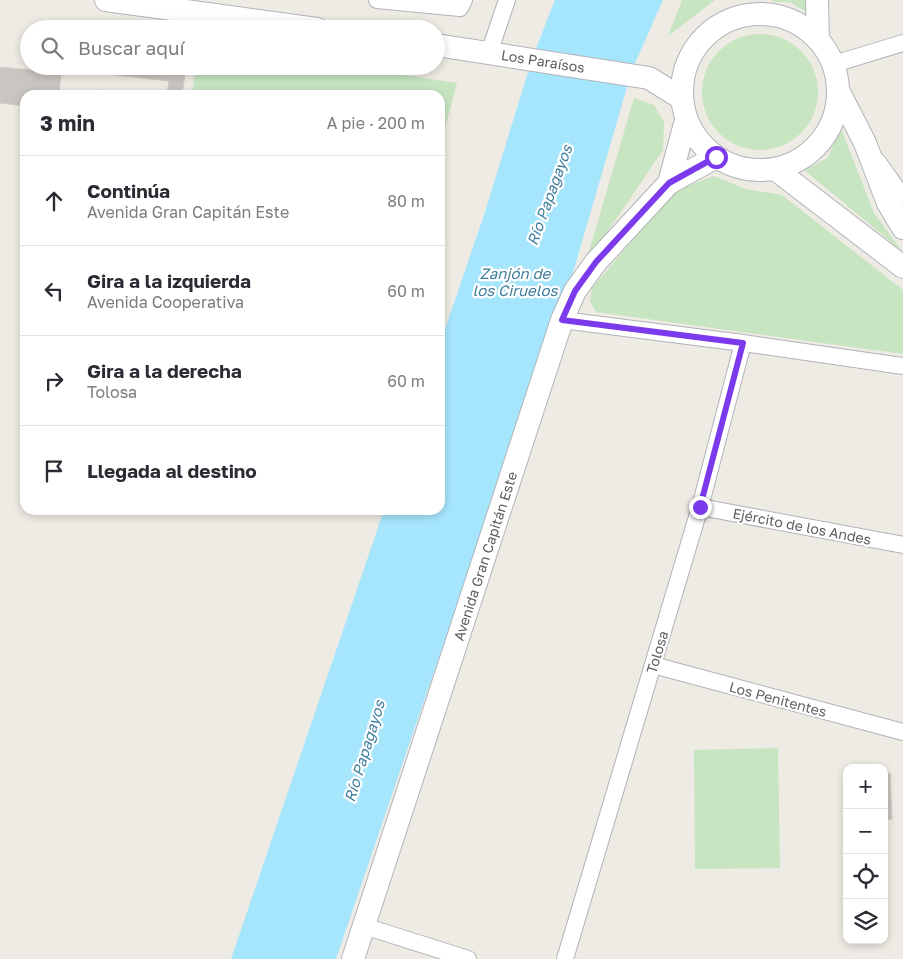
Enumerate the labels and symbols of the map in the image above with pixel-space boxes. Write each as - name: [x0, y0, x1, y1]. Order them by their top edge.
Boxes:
- street label: Los Paraísos: [500, 46, 586, 76]
- water label: Río Papagayos: [523, 141, 577, 248]
- route start: [705, 146, 728, 169]
- water label: Zanjón de los Ciruelos: [473, 264, 558, 299]
- street label: Avenida Gran Capitán Este: [450, 469, 520, 643]
- route end: [689, 496, 712, 519]
- street label: Ejército de los Andes: [731, 504, 873, 548]
- street label: Tolosa: [642, 629, 672, 675]
- street label: Los Penitentes: [727, 678, 829, 720]
- water label: Río Papagayos: [340, 697, 389, 804]

